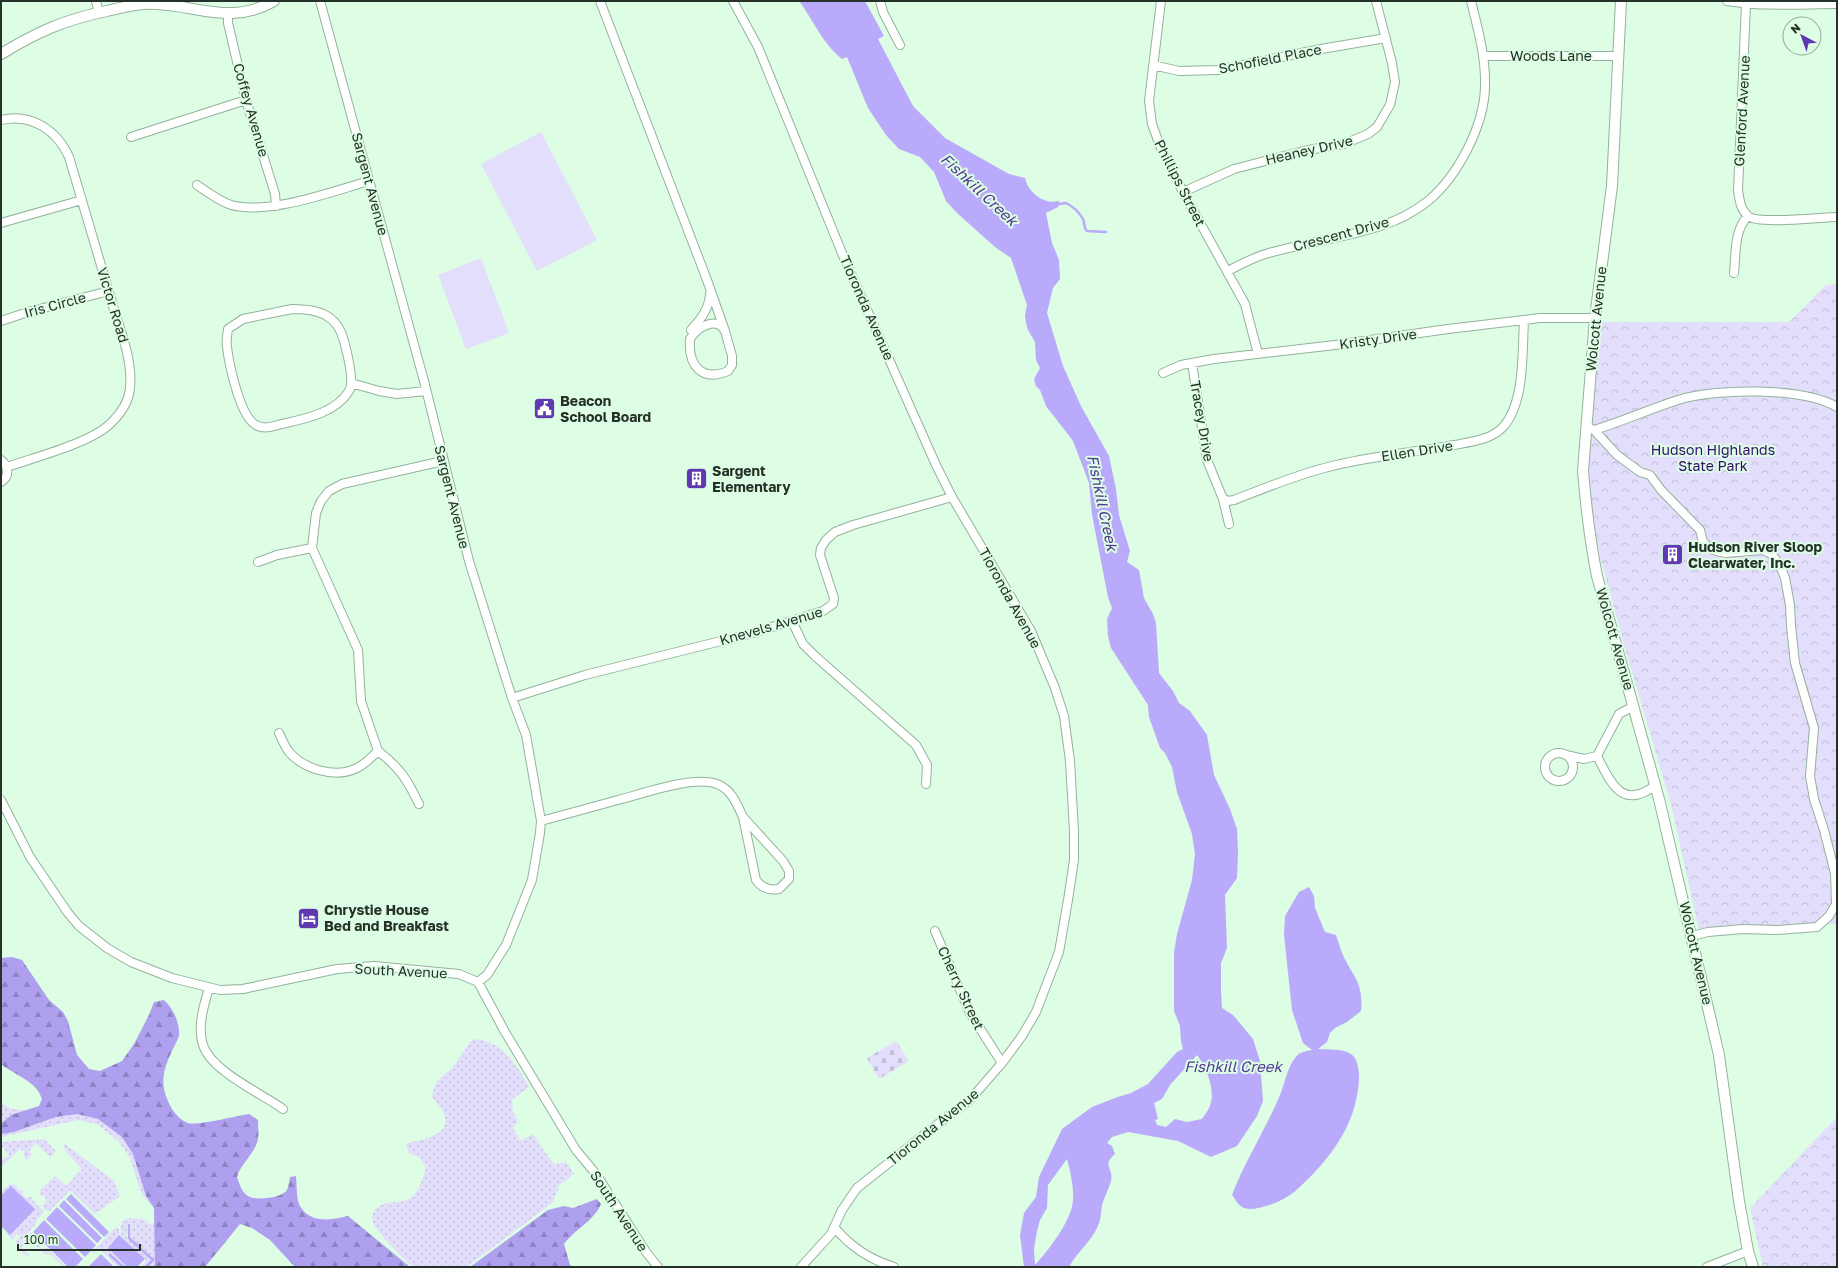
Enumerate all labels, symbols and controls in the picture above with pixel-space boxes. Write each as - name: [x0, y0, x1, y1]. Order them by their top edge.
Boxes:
- north arrow: [1782, 16, 1822, 56]
- text: N: [1788, 20, 1803, 36]
- street label: Schofield Place: [1217, 40, 1323, 77]
- street label: Woods Lane: [1510, 47, 1592, 64]
- street label: Glenford Avenue: [1730, 55, 1753, 167]
- street label: Coffey Avenue: [230, 61, 273, 159]
- street label: Sargent Avenue: [349, 131, 392, 237]
- street label: Heaney Drive: [1264, 131, 1354, 168]
- street label: Phillips Street: [1151, 136, 1210, 229]
- water label: Fishkill Creek: [938, 149, 1023, 230]
- street label: Crescent Drive: [1291, 213, 1391, 254]
- street label: Tioronda Avenue: [837, 253, 898, 363]
- street label: Victor Road: [94, 265, 133, 345]
- street label: Wolcott Avenue: [1582, 266, 1609, 372]
- street label: Iris Circle: [22, 288, 88, 321]
- street label: Kristy Drive: [1338, 325, 1418, 352]
- street label: Tracey Drive: [1187, 379, 1218, 463]
- place label: Beacon School Board: [560, 392, 651, 425]
- public building icon: Beacon School Board: [532, 396, 558, 422]
- street label: Ellen Drive: [1380, 436, 1454, 465]
- park label: Hudson Highlands State Park: [1651, 441, 1775, 474]
- street label: Sargent Avenue: [431, 443, 474, 550]
- water label: Fishkill Creek: [1084, 453, 1122, 554]
- place label: Sargent Elementary: [712, 462, 791, 495]
- building icon: Sargent Elementary: [683, 466, 709, 492]
- place label: Hudson River Sloop Clearwater, Inc.: [1688, 538, 1822, 571]
- building icon: Hudson River Sloop Clearwater, Inc.: [1659, 542, 1685, 568]
- street label: Tioronda Avenue: [976, 544, 1045, 651]
- street label: Wolcott Avenue: [1593, 586, 1638, 692]
- street label: Knevels Avenue: [717, 603, 824, 648]
- street label: Wolcott Avenue: [1676, 900, 1717, 1006]
- place label: Chrystie House Bed and Breakfast: [324, 901, 449, 934]
- hotel icon: Chrystie House Bed and Breakfast: [295, 905, 321, 931]
- street label: Cherry Street: [935, 943, 988, 1032]
- street label: South Avenue: [354, 960, 448, 981]
- water label: Fishkill Creek: [1184, 1057, 1283, 1075]
- street label: Tioronda Avenue: [884, 1085, 982, 1169]
- street label: South Avenue: [587, 1167, 652, 1254]
- scale bar: [18, 1226, 140, 1252]
- text: 100 m: [24, 1232, 58, 1247]

